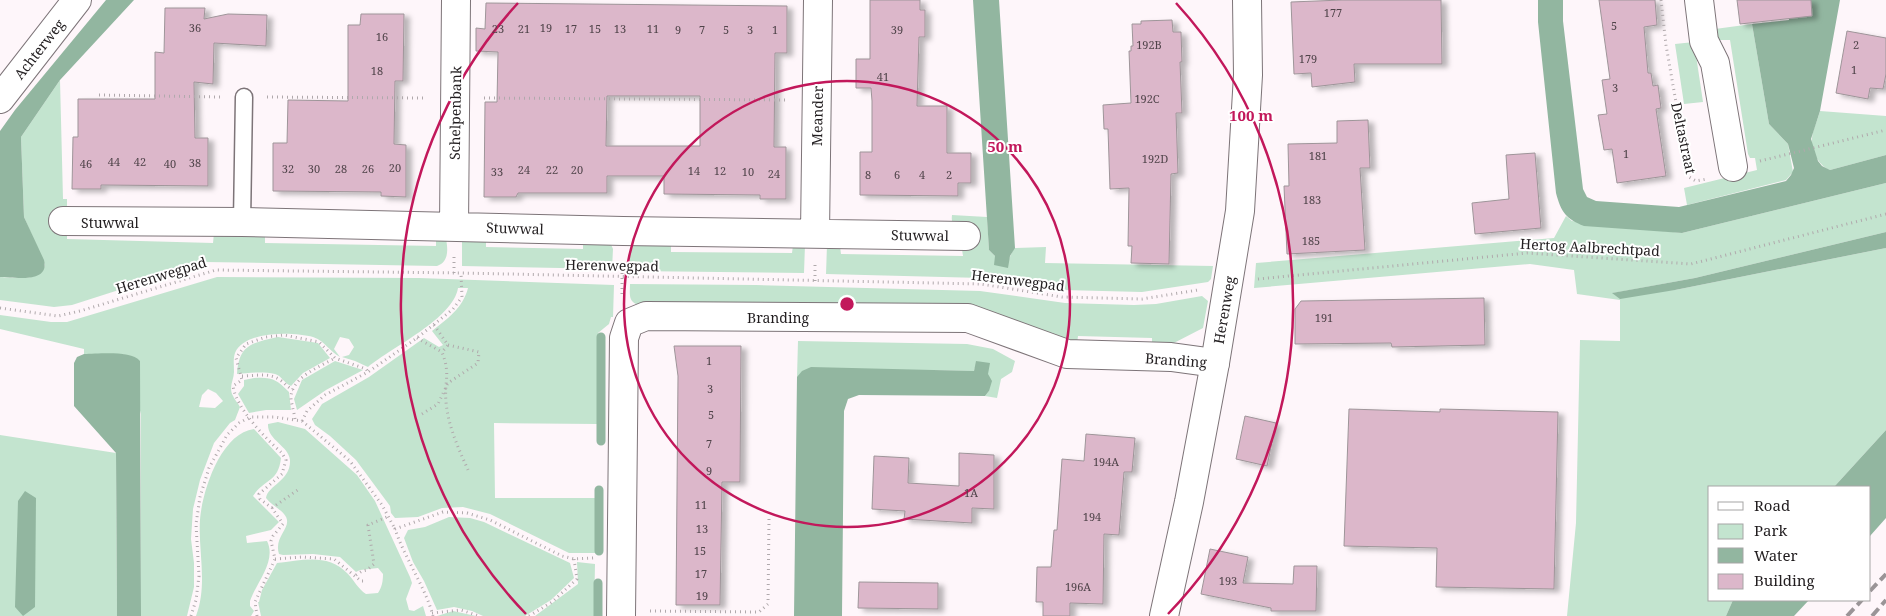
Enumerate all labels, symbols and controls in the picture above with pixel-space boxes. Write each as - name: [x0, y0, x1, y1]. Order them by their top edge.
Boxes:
- house number: 177: [1324, 5, 1342, 20]
- street label: Achterweg: [10, 15, 69, 83]
- house number: 5: [1611, 18, 1617, 33]
- house number: 36: [189, 20, 201, 35]
- house number: 19: [540, 20, 552, 35]
- house number: 23: [492, 21, 504, 36]
- house number: 21: [518, 21, 530, 36]
- house number: 17: [565, 21, 577, 36]
- house number: 15: [589, 21, 601, 36]
- house number: 13: [614, 21, 626, 36]
- house number: 11: [647, 21, 659, 36]
- house number: 9: [675, 22, 681, 37]
- house number: 7: [699, 22, 705, 37]
- house number: 5: [723, 22, 729, 37]
- house number: 3: [747, 22, 753, 37]
- house number: 1: [772, 22, 778, 37]
- house number: 39: [891, 22, 903, 37]
- house number: 16: [376, 29, 388, 44]
- house number: 192B: [1136, 37, 1162, 52]
- house number: 2: [1853, 37, 1859, 52]
- house number: 179: [1299, 51, 1317, 66]
- house number: 1: [1851, 62, 1857, 77]
- house number: 18: [371, 63, 383, 78]
- street label: Schelpenbank: [445, 65, 465, 160]
- house number: 41: [877, 69, 889, 84]
- house number: 3: [1612, 80, 1618, 95]
- street label: Meander: [807, 85, 827, 146]
- house number: 192C: [1134, 91, 1160, 106]
- street label: Deltastraat: [1667, 100, 1701, 176]
- text: 100 m: [1229, 105, 1273, 125]
- text: 50 m: [987, 136, 1023, 156]
- house number: 1: [1623, 146, 1629, 161]
- house number: 181: [1309, 148, 1327, 163]
- house number: 192D: [1142, 151, 1168, 166]
- house number: 44: [108, 154, 120, 169]
- house number: 42: [134, 154, 146, 169]
- house number: 38: [189, 155, 201, 170]
- house number: 46: [80, 156, 92, 171]
- house number: 40: [164, 156, 176, 171]
- house number: 20: [389, 160, 401, 175]
- house number: 32: [282, 161, 294, 176]
- house number: 30: [308, 161, 320, 176]
- house number: 28: [335, 161, 347, 176]
- house number: 26: [362, 161, 374, 176]
- house number: 24: [518, 162, 530, 177]
- house number: 22: [546, 162, 558, 177]
- house number: 20: [571, 162, 583, 177]
- house number: 14: [688, 163, 700, 178]
- house number: 12: [714, 163, 726, 178]
- house number: 33: [491, 164, 503, 179]
- house number: 10: [742, 164, 754, 179]
- house number: 24: [768, 166, 780, 181]
- house number: 8: [865, 167, 871, 182]
- house number: 6: [894, 167, 900, 182]
- house number: 4: [919, 167, 925, 182]
- house number: 2: [946, 167, 952, 182]
- house number: 183: [1303, 192, 1321, 207]
- street label: Stuwwal: [81, 213, 140, 232]
- street label: Stuwwal: [486, 217, 545, 239]
- street label: Stuwwal: [891, 225, 950, 245]
- house number: 185: [1302, 233, 1320, 248]
- street label: Hertog Aalbrechtpad: [1520, 234, 1661, 260]
- street label: Herenwegpad: [113, 252, 209, 298]
- street label: Herenwegpad: [565, 255, 659, 275]
- street label: Herenwegpad: [970, 265, 1066, 295]
- street label: Herenweg: [1209, 274, 1239, 346]
- centre of rings: [838, 295, 856, 313]
- street label: Branding: [747, 308, 809, 327]
- house number: 191: [1315, 310, 1333, 325]
- street label: Branding: [1144, 348, 1208, 372]
- house number: 1: [706, 353, 712, 368]
- house number: 3: [707, 381, 713, 396]
- house number: 5: [708, 407, 714, 422]
- house number: 7: [706, 436, 712, 451]
- house number: 194A: [1093, 454, 1119, 469]
- house number: 9: [706, 463, 712, 478]
- house number: 1A: [964, 485, 978, 500]
- legend: [1708, 486, 1871, 601]
- text: Road: [1754, 495, 1790, 515]
- house number: 11: [695, 497, 707, 512]
- house number: 194: [1083, 509, 1101, 524]
- text: Park: [1754, 520, 1788, 540]
- house number: 13: [696, 521, 708, 536]
- house number: 15: [694, 543, 706, 558]
- text: Water: [1754, 545, 1797, 565]
- house number: 17: [695, 566, 707, 581]
- text: Building: [1754, 570, 1815, 590]
- house number: 193: [1219, 573, 1237, 588]
- house number: 196A: [1065, 579, 1091, 594]
- house number: 19: [696, 588, 708, 603]

